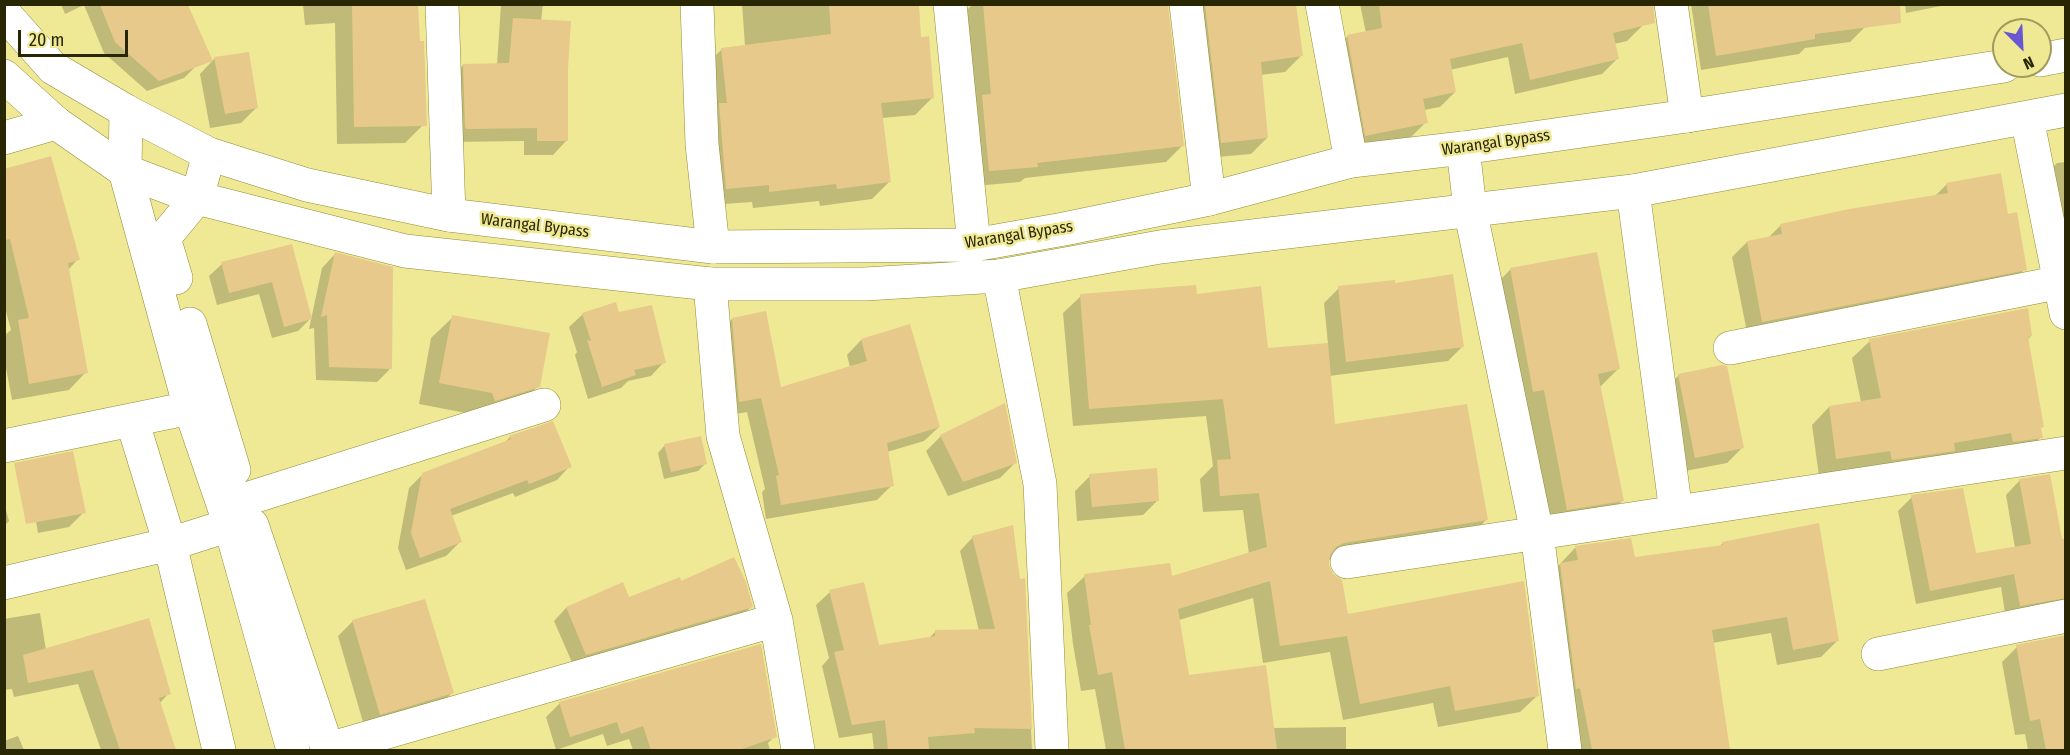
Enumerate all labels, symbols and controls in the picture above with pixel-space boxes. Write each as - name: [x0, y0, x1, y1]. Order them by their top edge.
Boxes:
- scale bar: [21, 18, 130, 56]
- north arrow: [1992, 18, 2052, 78]
- text: 20 m: [29, 29, 64, 51]
- text: N: [2020, 52, 2037, 74]
- street label: Warangal Bypass: [1441, 126, 1551, 160]
- street label: Warangal Bypass: [480, 210, 590, 242]
- street label: Warangal Bypass: [964, 217, 1074, 253]

